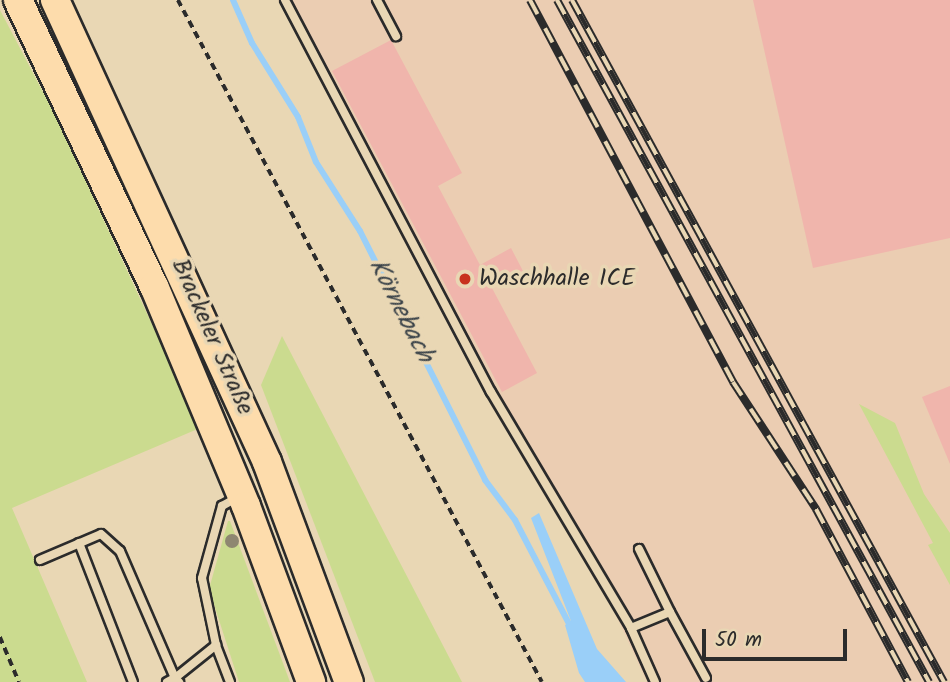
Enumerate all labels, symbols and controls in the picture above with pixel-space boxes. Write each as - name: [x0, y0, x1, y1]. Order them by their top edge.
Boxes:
- water label: Körnebach: [361, 254, 439, 368]
- street label: Brackeler Straße: [165, 255, 259, 419]
- place label: Waschhalle ICE: [479, 265, 635, 293]
- marker: Waschhalle ICE: [457, 271, 473, 287]
- scale bar: [705, 616, 850, 660]
- text: 50 m: [715, 624, 762, 657]

